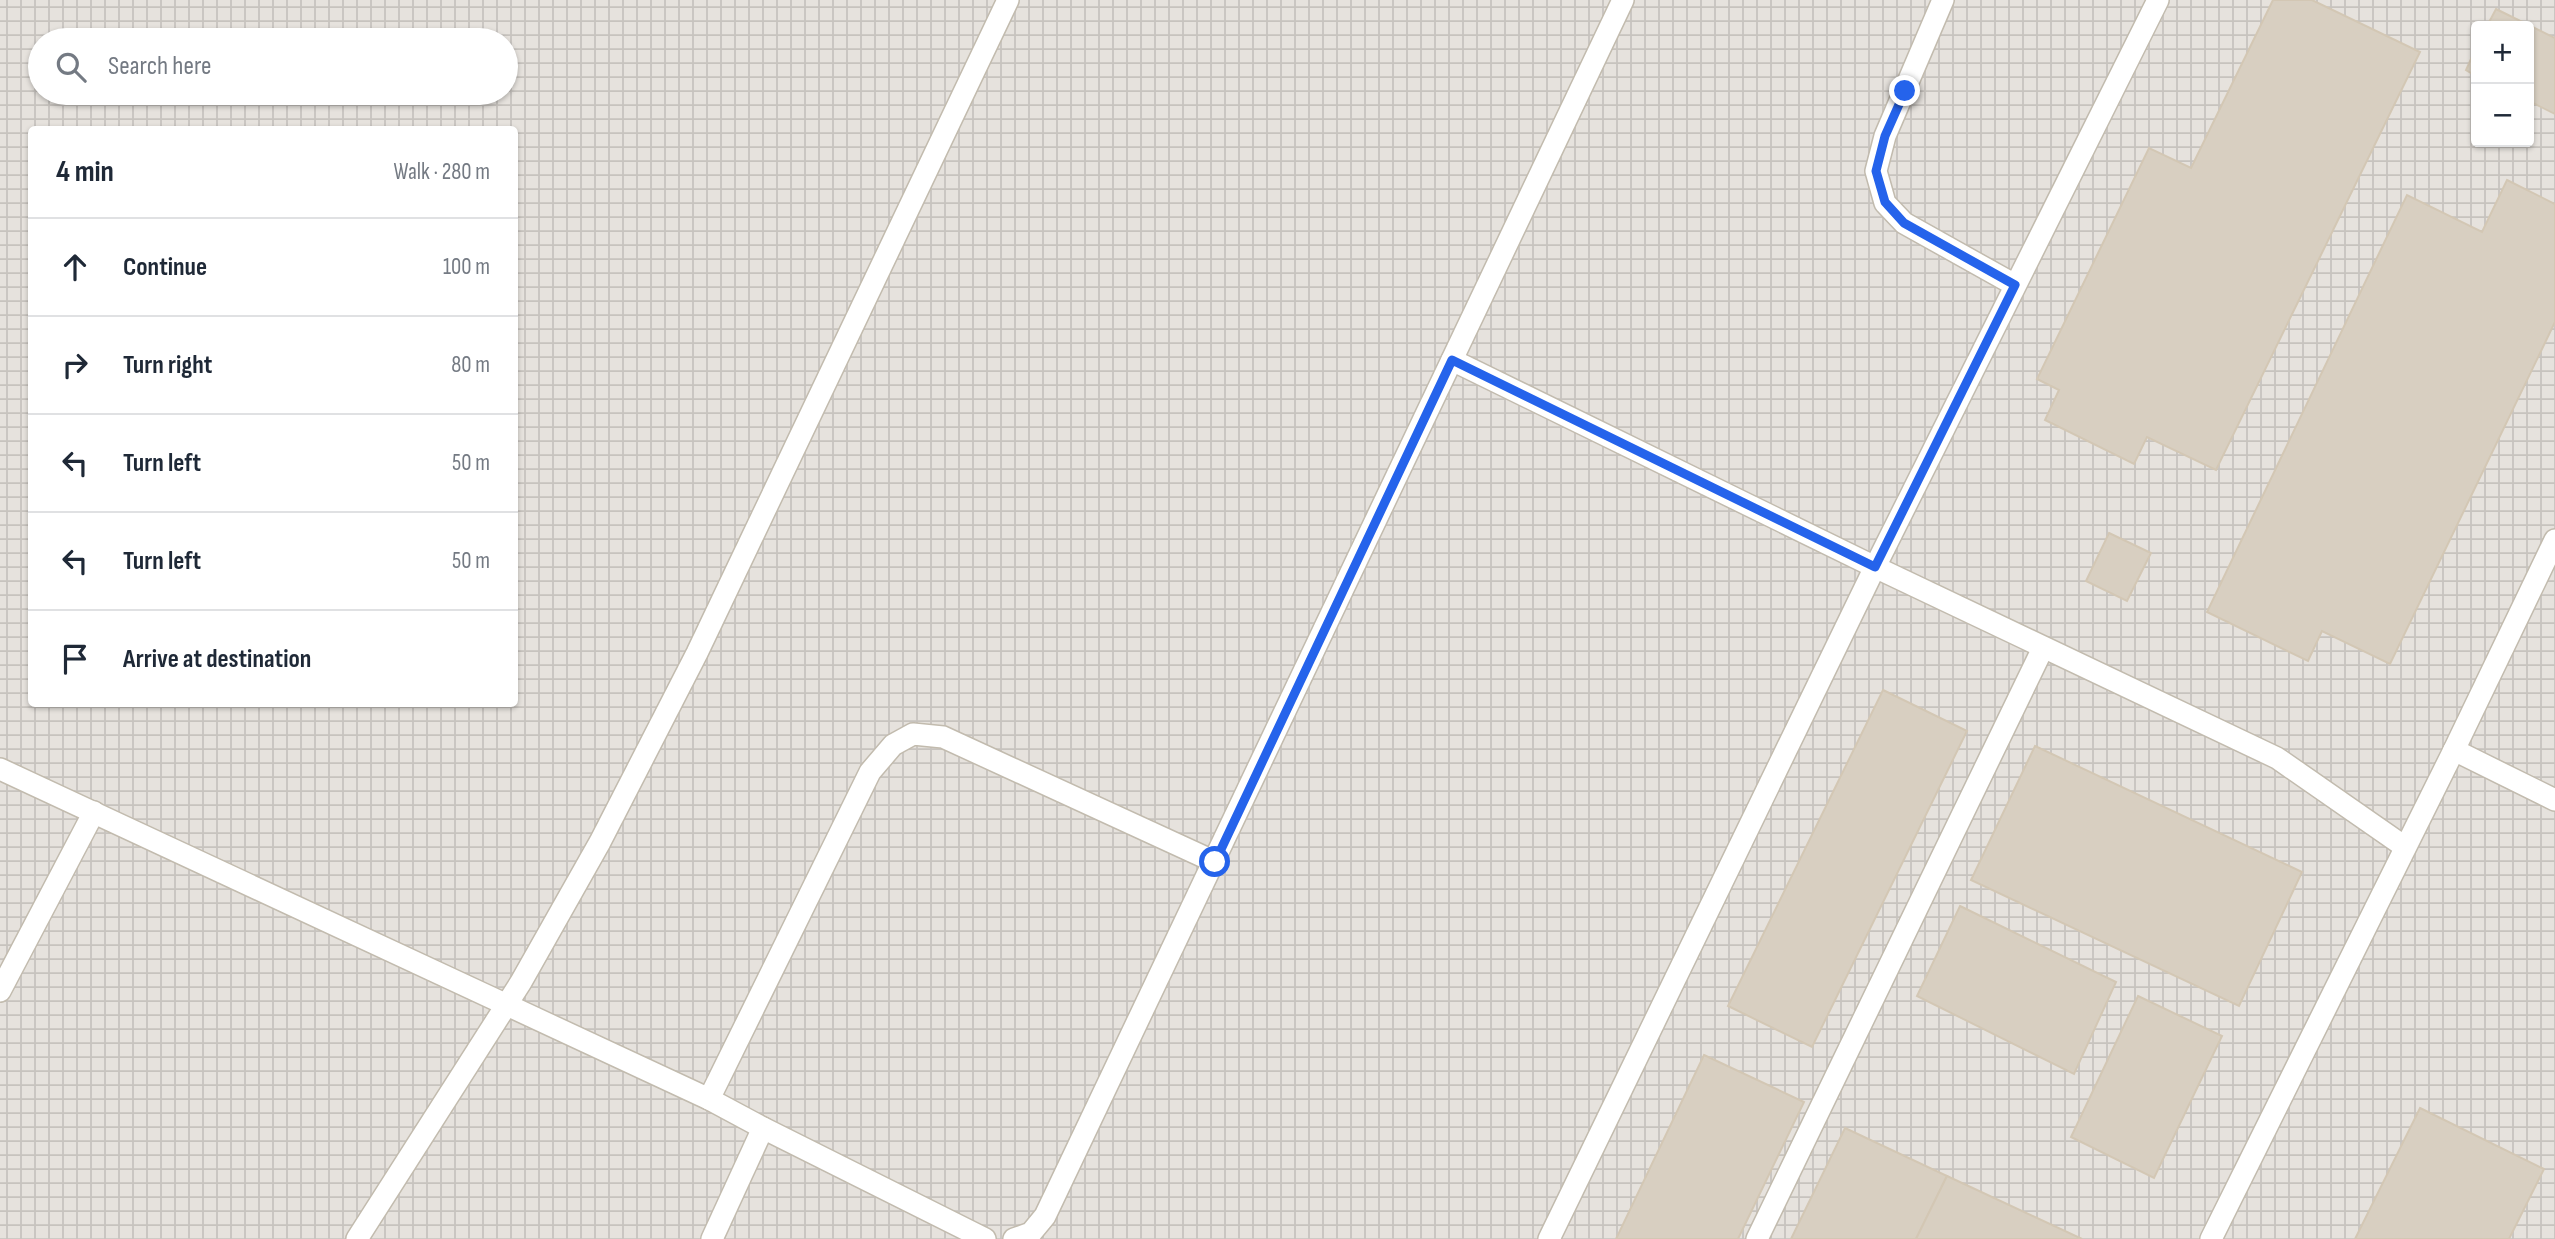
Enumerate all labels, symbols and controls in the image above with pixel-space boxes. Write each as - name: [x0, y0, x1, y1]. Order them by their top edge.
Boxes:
- map controls: [2471, 21, 2534, 147]
- button: +: [2471, 21, 2534, 84]
- search box: [28, 28, 518, 105]
- icon: search: [52, 48, 90, 86]
- text: Search here: [108, 51, 211, 82]
- route end: [1889, 75, 1920, 106]
- button: −: [2471, 84, 2534, 147]
- text: 4 min: [56, 154, 114, 190]
- text: Walk · 280 m: [394, 158, 490, 186]
- icon: ahead: [56, 248, 94, 286]
- text: Continue: [123, 252, 207, 283]
- text: 100 m: [443, 253, 490, 281]
- icon: right: [56, 346, 94, 384]
- text: Turn right: [123, 350, 212, 381]
- text: 80 m: [451, 351, 490, 379]
- icon: left: [56, 444, 94, 482]
- text: Turn left: [123, 448, 201, 479]
- text: 50 m: [452, 449, 490, 477]
- icon: left: [56, 542, 94, 580]
- text: Turn left: [123, 546, 201, 577]
- text: 50 m: [452, 547, 490, 575]
- icon: arrive: [56, 640, 94, 678]
- text: Arrive at destination: [123, 644, 311, 675]
- route start: [1199, 846, 1230, 877]

